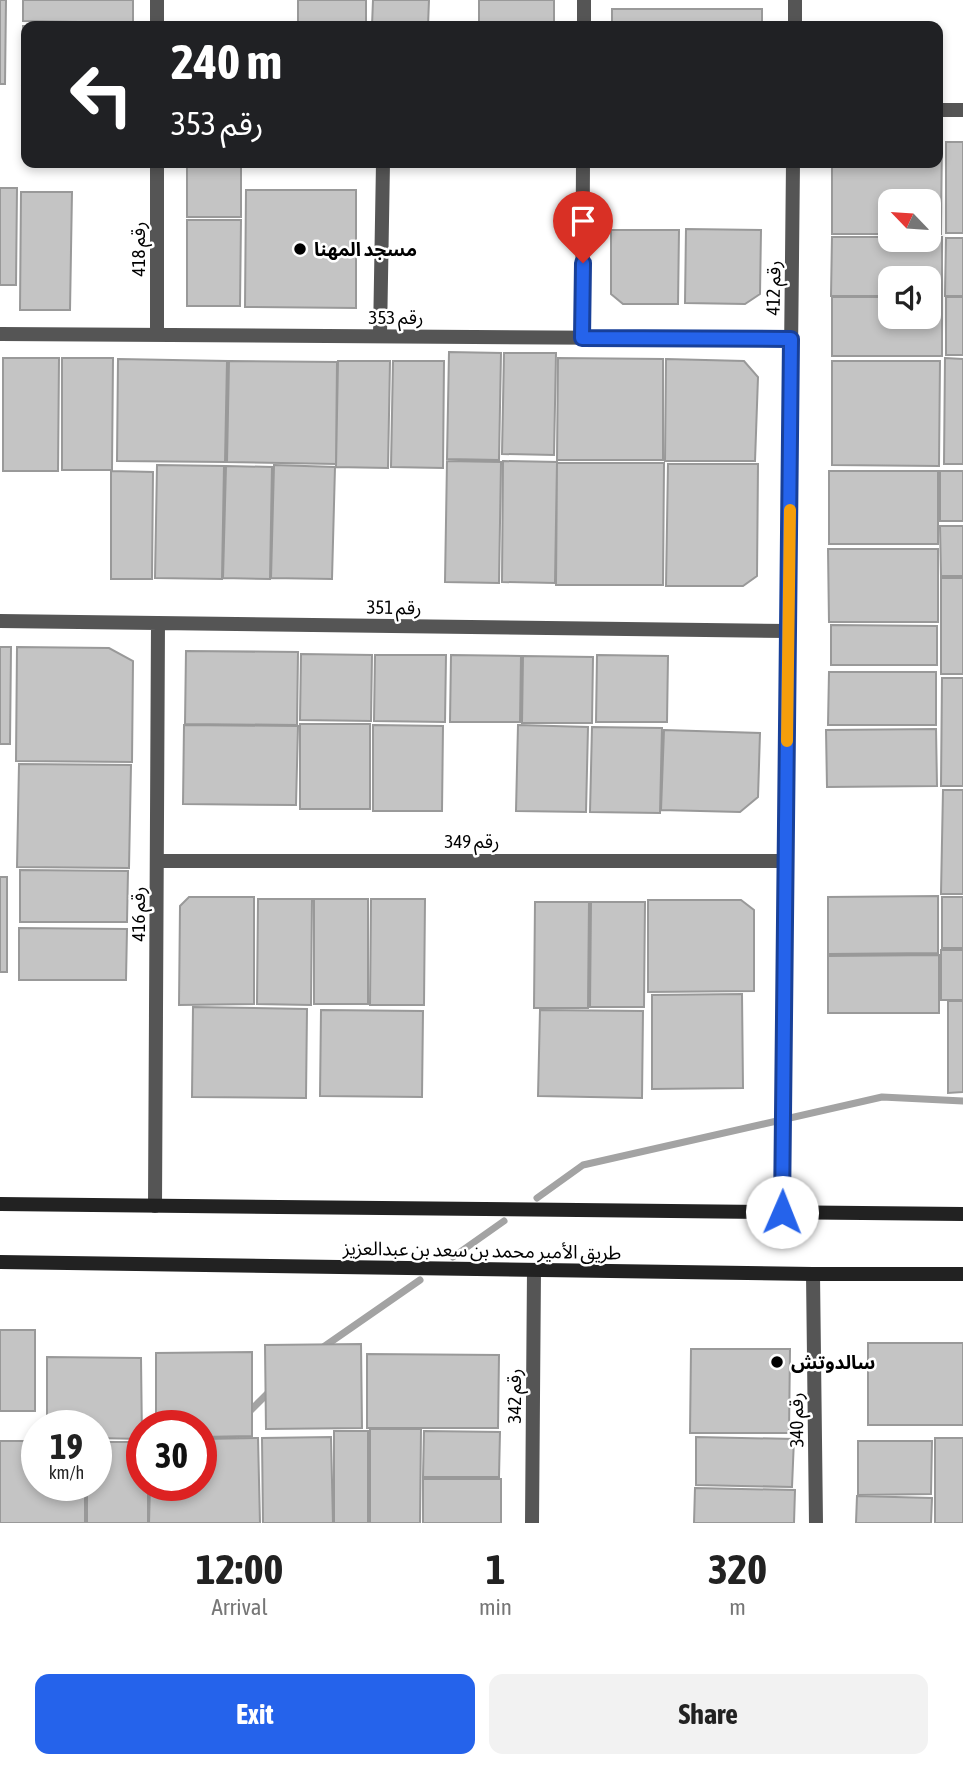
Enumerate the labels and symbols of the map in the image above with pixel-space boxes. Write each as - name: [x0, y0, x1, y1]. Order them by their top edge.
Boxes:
- north arrow: [878, 189, 942, 252]
- pin: [553, 191, 613, 263]
- street label: رقم 418: [127, 222, 153, 276]
- place label: مسجد المهنا: [314, 238, 417, 260]
- marker: مسجد المهنا: [292, 241, 308, 257]
- street label: رقم 412: [762, 260, 788, 316]
- street label: رقم 353: [369, 306, 423, 332]
- street label: رقم 351: [366, 596, 422, 622]
- street label: رقم 349: [445, 830, 499, 856]
- street label: رقم 416: [127, 887, 153, 941]
- position arrow: [745, 1175, 819, 1249]
- street label: طريق الأمير محمد بن سعد بن عبدالعزيز: [342, 1237, 621, 1264]
- place label: سالدوتش: [791, 1351, 875, 1373]
- marker: سالدوتش: [769, 1354, 785, 1370]
- street label: رقم 342: [503, 1369, 529, 1423]
- street label: رقم 340: [785, 1392, 811, 1448]
- speed limit sign: 30: [126, 1410, 217, 1501]

